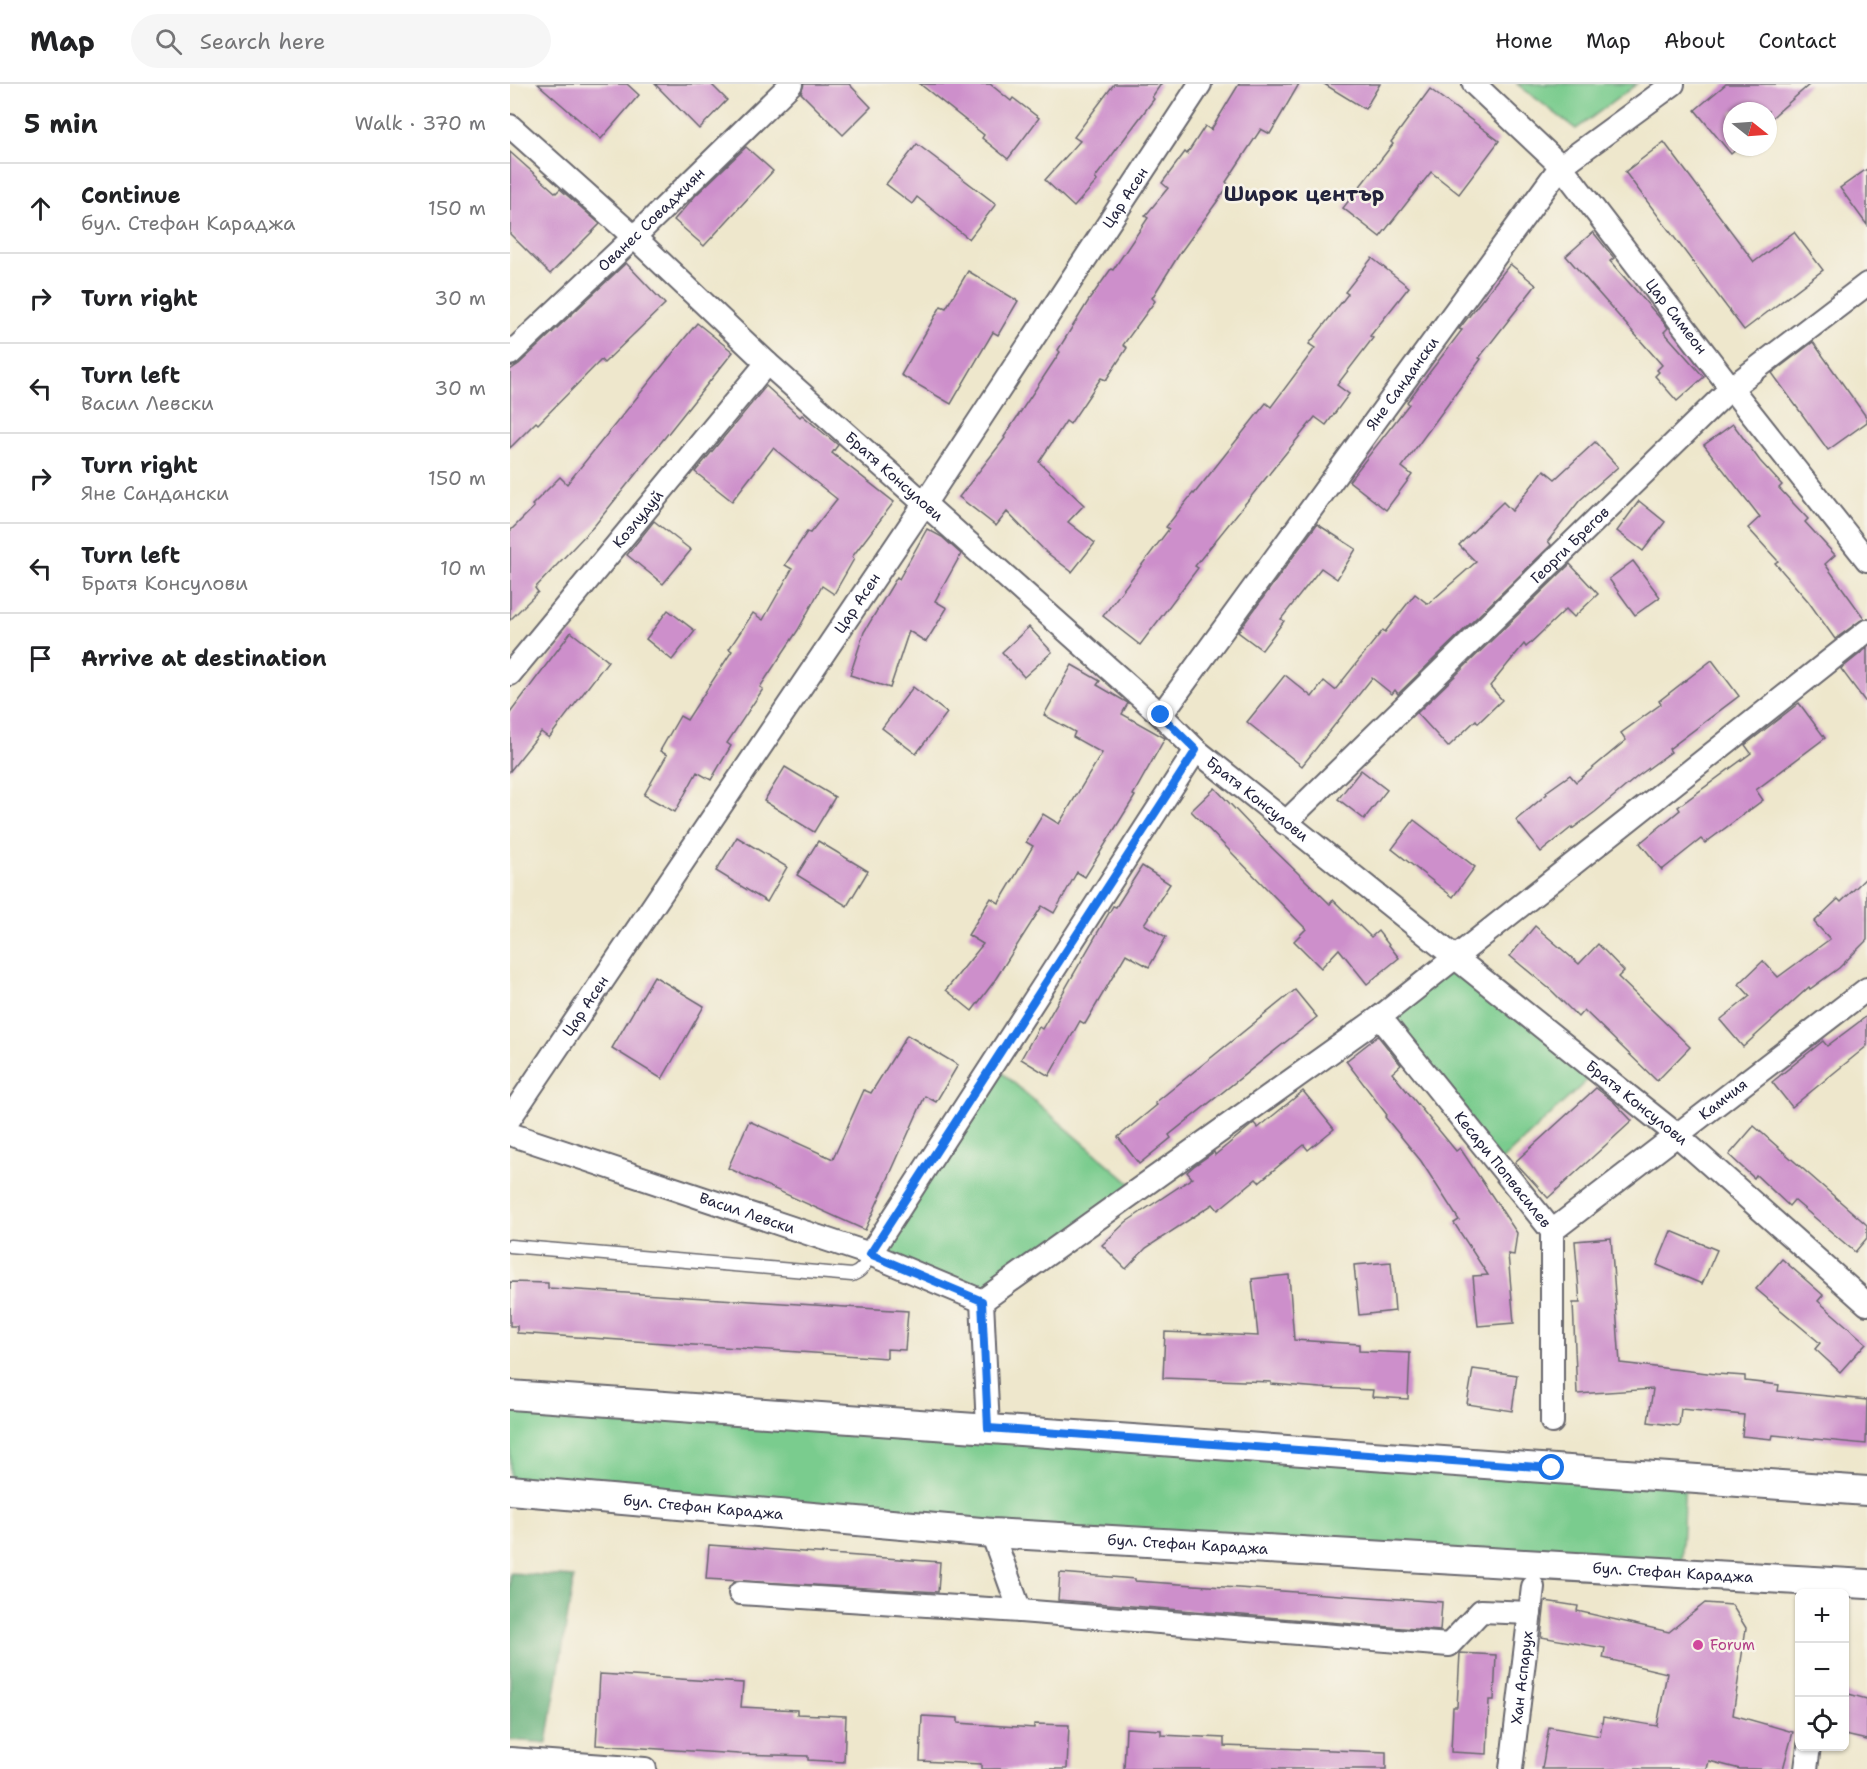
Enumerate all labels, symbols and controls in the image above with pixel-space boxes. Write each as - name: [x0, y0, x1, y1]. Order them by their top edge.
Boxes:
- search box: [131, 14, 551, 68]
- text: Map: [30, 22, 95, 60]
- icon: search: [152, 25, 185, 58]
- text: Search here: [200, 27, 325, 56]
- text: Home: [1495, 27, 1553, 55]
- text: Map: [1586, 27, 1631, 55]
- text: About: [1664, 27, 1725, 55]
- text: Contact: [1758, 27, 1837, 55]
- north arrow: [1723, 102, 1777, 156]
- text: 5 min: [24, 106, 98, 141]
- text: Walk · 370 m: [355, 110, 486, 136]
- street label: Ованес Соваджиян: [594, 163, 709, 276]
- street label: Цар Асен: [1098, 163, 1153, 232]
- district label: Широк център: [1224, 180, 1384, 208]
- text: Continue: [81, 181, 181, 210]
- icon: ahead: [24, 192, 57, 225]
- text: 150 m: [428, 195, 486, 221]
- text: бул. Стефан Караджа: [81, 210, 295, 236]
- street label: Цар Симеон: [1641, 275, 1712, 358]
- icon: right: [24, 282, 57, 315]
- text: Turn right: [81, 284, 198, 313]
- text: 30 m: [434, 285, 486, 311]
- street label: Яне Сандански: [1362, 333, 1443, 434]
- text: Turn left: [81, 361, 180, 390]
- icon: left: [24, 372, 57, 405]
- text: 30 m: [434, 375, 486, 401]
- text: Васил Левски: [81, 390, 214, 416]
- street label: Братя Консулови: [841, 427, 948, 526]
- text: Turn right: [81, 451, 198, 480]
- icon: right: [24, 462, 57, 495]
- text: 150 m: [428, 465, 486, 491]
- text: Яне Сандански: [81, 480, 229, 506]
- street label: Козлудуй: [608, 486, 668, 552]
- street label: Георги Брегов: [1526, 502, 1614, 588]
- text: Turn left: [81, 541, 180, 570]
- icon: left: [24, 552, 57, 585]
- text: 10 m: [440, 555, 486, 581]
- street label: Цар Асен: [830, 569, 885, 637]
- text: Братя Консулови: [81, 570, 248, 596]
- icon: arrive: [24, 642, 57, 675]
- text: Arrive at destination: [81, 644, 327, 673]
- route end: [1147, 701, 1173, 727]
- street label: Братя Консулови: [1202, 752, 1313, 846]
- street label: Цар Асен: [558, 972, 613, 1040]
- street label: Братя Консулови: [1582, 1056, 1692, 1150]
- street label: Камчия: [1695, 1074, 1752, 1124]
- street label: Кесари Попвасилев: [1450, 1107, 1556, 1232]
- street label: Васил Левски: [697, 1188, 798, 1238]
- route start: [1538, 1454, 1564, 1480]
- street label: бул. Стефан Караджа: [622, 1490, 785, 1524]
- street label: бул. Стефан Караджа: [1107, 1530, 1269, 1559]
- street label: бул. Стефан Караджа: [1592, 1558, 1754, 1587]
- map controls: [1795, 1589, 1849, 1751]
- button: +: [1795, 1589, 1849, 1643]
- street label: Хан Аспарух: [1506, 1630, 1538, 1725]
- place label: Forum: [1710, 1635, 1755, 1655]
- marker: Forum: [1691, 1638, 1705, 1652]
- button: −: [1795, 1643, 1849, 1697]
- button: locate: [1795, 1697, 1849, 1751]

